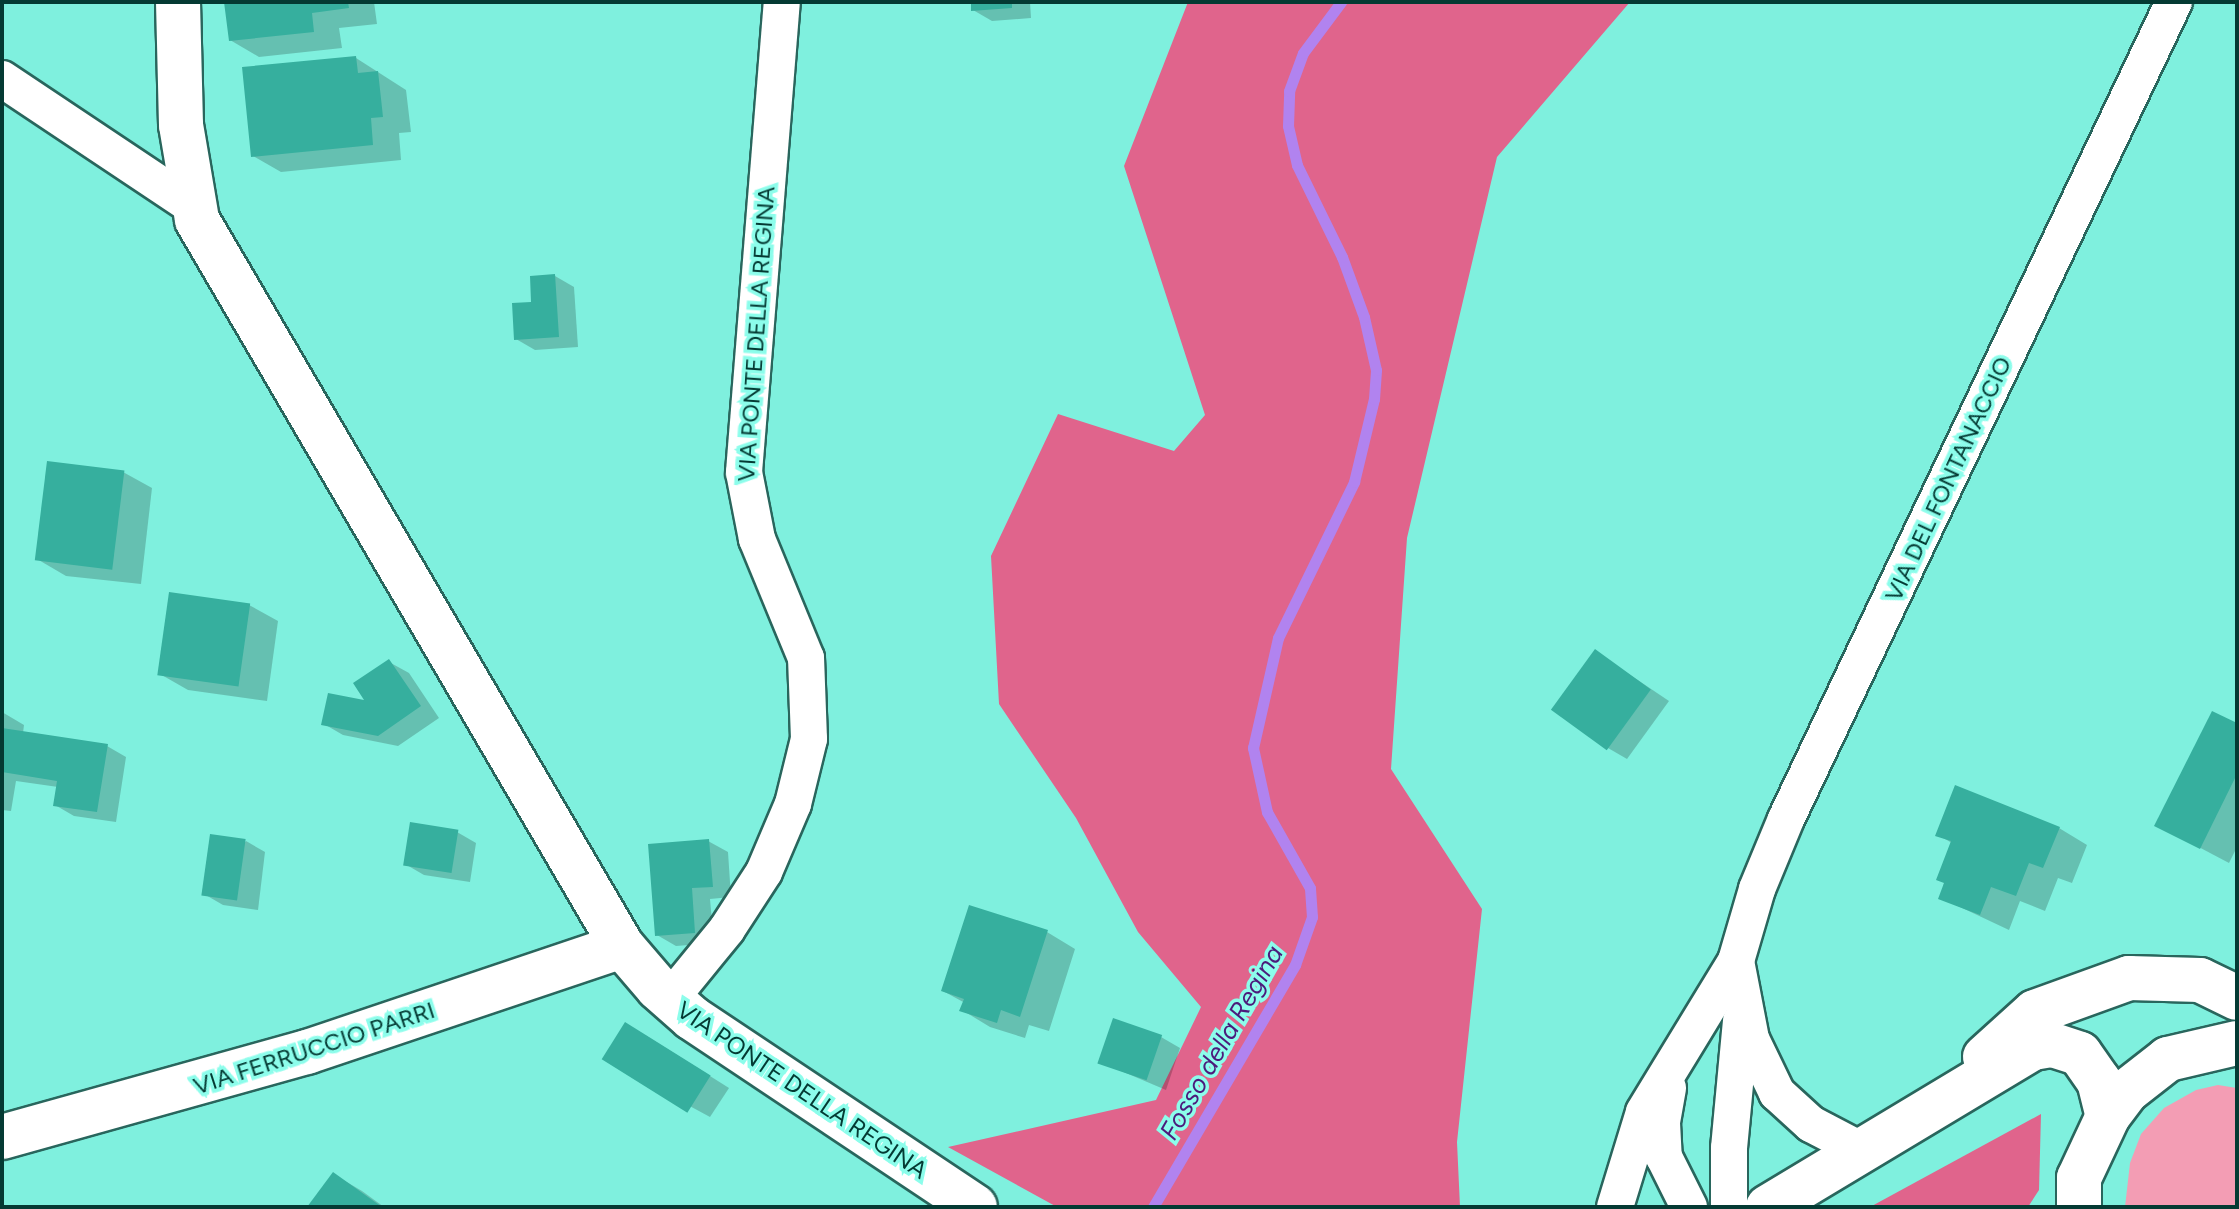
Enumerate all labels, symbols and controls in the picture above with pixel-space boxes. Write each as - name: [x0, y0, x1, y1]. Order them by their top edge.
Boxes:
- street label: VIA PONTE DELLA REGINA: [731, 185, 781, 483]
- street label: VIA DEL FONTANACCIO: [1879, 352, 2017, 606]
- water label: Fosso della Regina: [1154, 940, 1290, 1146]
- street label: VIA FERRUCCIO PARRI: [190, 995, 438, 1101]
- street label: VIA PONTE DELLA REGINA: [671, 995, 933, 1185]

